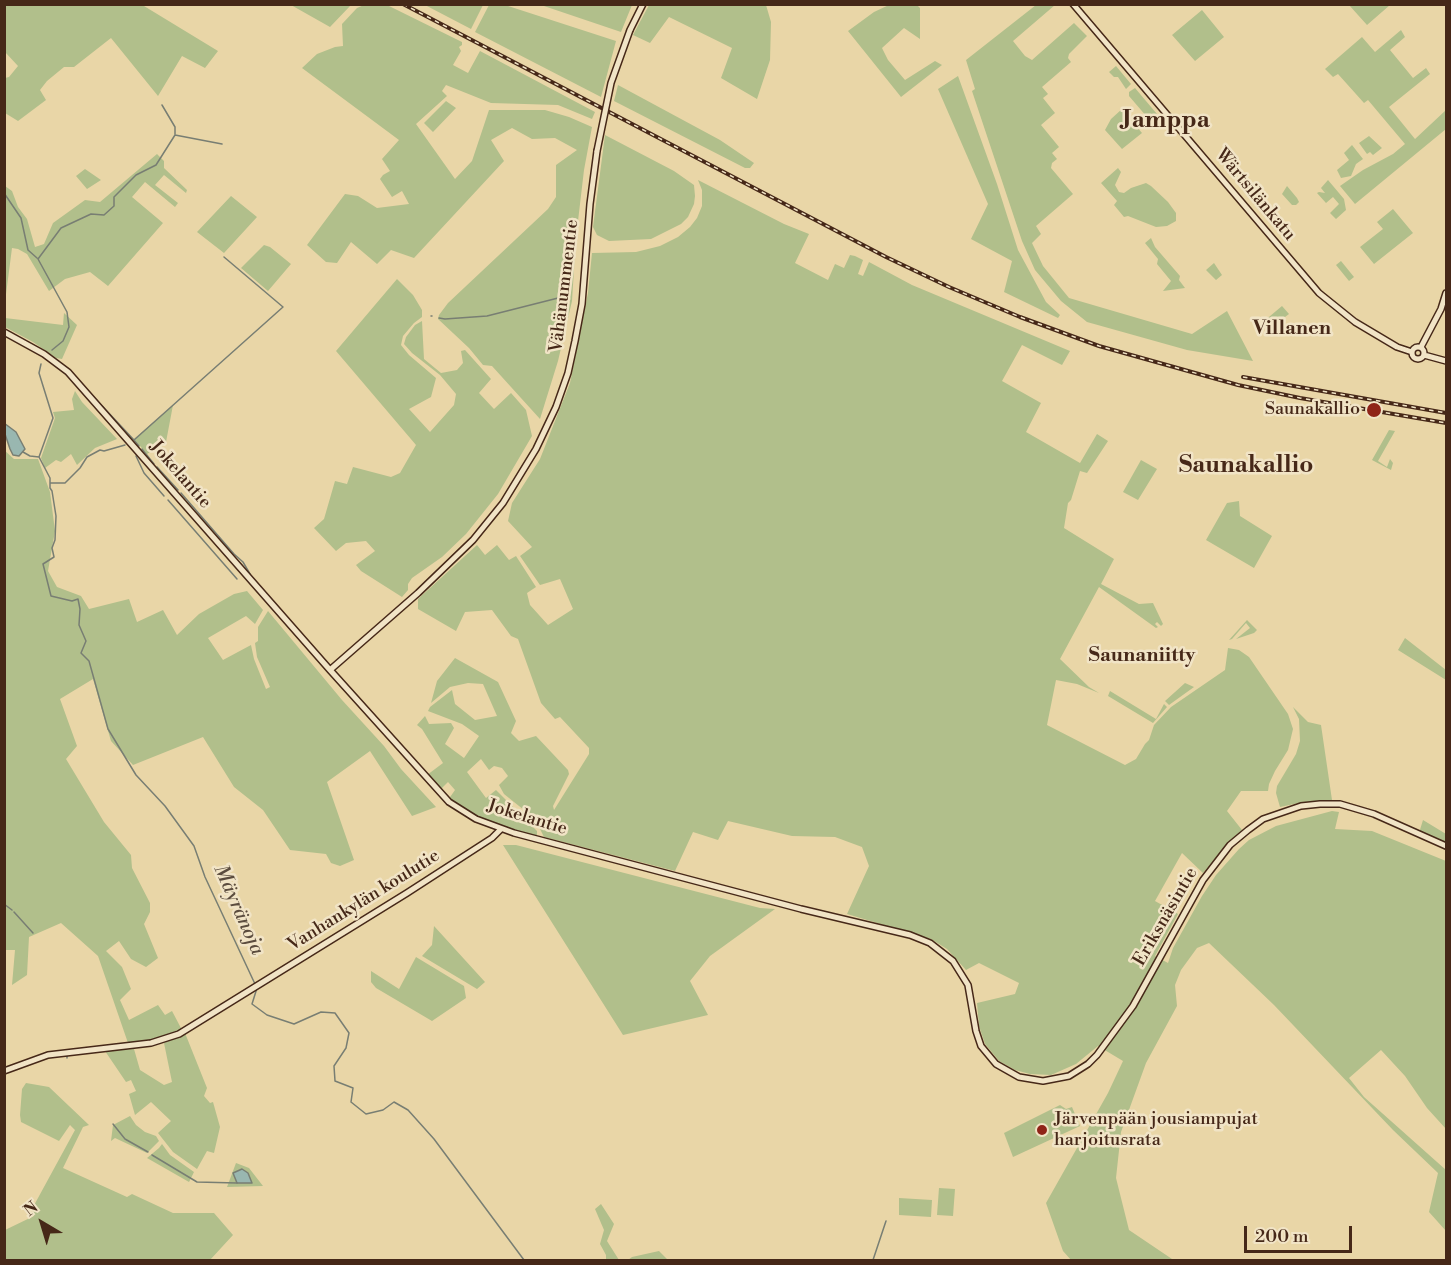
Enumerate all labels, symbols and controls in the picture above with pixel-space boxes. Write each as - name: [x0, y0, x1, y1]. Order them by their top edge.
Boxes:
- district label: Jamppa: [1122, 107, 1210, 135]
- street label: Wärtsilänkatu: [1210, 145, 1300, 245]
- street label: Vähänummentie: [546, 218, 584, 354]
- district label: Villanen: [1253, 317, 1331, 341]
- place label: Saunakallio: [1265, 399, 1360, 421]
- marker: Saunakallio: [1365, 401, 1383, 419]
- street label: Jokelantie: [145, 437, 215, 513]
- district label: Saunakallio: [1179, 452, 1313, 480]
- district label: Saunaniitty: [1089, 644, 1195, 668]
- street label: Jokelantie: [484, 796, 570, 840]
- street label: Vanhankylän koulutie: [284, 845, 444, 957]
- water label: Mäyränoja: [207, 861, 269, 959]
- street label: Eriksnäsintie: [1129, 864, 1203, 970]
- place label: Järvenpään jousiampujat harjoitusrata: [1054, 1109, 1258, 1152]
- marker: Järvenpään jousiampujat harjoitusrata: [1035, 1123, 1049, 1137]
- north arrow: [12, 1193, 72, 1253]
- text: N: [20, 1197, 42, 1221]
- scale bar: [1247, 1214, 1355, 1252]
- text: 200 m: [1255, 1225, 1309, 1248]

